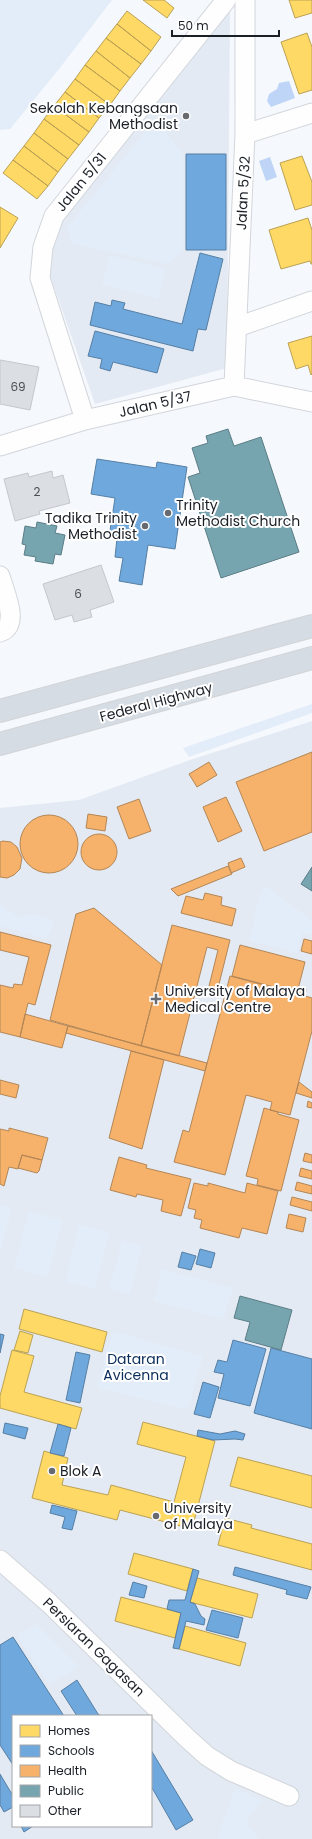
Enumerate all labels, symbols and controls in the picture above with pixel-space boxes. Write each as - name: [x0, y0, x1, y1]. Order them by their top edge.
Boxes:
- scale bar: [172, 12, 279, 38]
- text: 50 m: [178, 17, 209, 34]
- place label: Sekolah Kebangsaan Methodist: [30, 98, 178, 134]
- marker: Sekolah Kebangsaan Methodist: [181, 111, 191, 121]
- street label: Jalan 5/31: [51, 148, 111, 216]
- street label: Jalan 5/32: [231, 155, 255, 231]
- house number: 69: [10, 378, 26, 395]
- street label: Jalan 5/37: [117, 386, 194, 422]
- house number: 2: [34, 483, 41, 500]
- place label: Trinity Methodist Church: [176, 495, 300, 531]
- place label: Tadika Trinity Methodist: [45, 508, 137, 544]
- marker: Trinity Methodist Church: [163, 508, 173, 518]
- marker: Tadika Trinity Methodist: [140, 521, 150, 531]
- house number: 6: [74, 585, 82, 602]
- street label: Federal Highway: [97, 677, 215, 727]
- place label: University of Malaya Medical Centre: [165, 981, 305, 1017]
- marker: University of Malaya Medical Centre: [150, 993, 162, 1005]
- park label: Dataran Avicenna: [103, 1349, 169, 1385]
- place label: Blok A: [60, 1461, 101, 1481]
- marker: Blok A: [47, 1466, 57, 1476]
- place label: University of Malaya: [164, 1498, 233, 1534]
- marker: University of Malaya: [151, 1511, 161, 1521]
- street label: Persiaran Gagasan: [39, 1593, 149, 1701]
- legend: [12, 1715, 152, 1827]
- text: Homes: [48, 1722, 90, 1739]
- text: Schools: [48, 1742, 95, 1759]
- text: Health: [48, 1762, 87, 1779]
- text: Public: [48, 1782, 84, 1799]
- text: Other: [48, 1802, 82, 1819]

